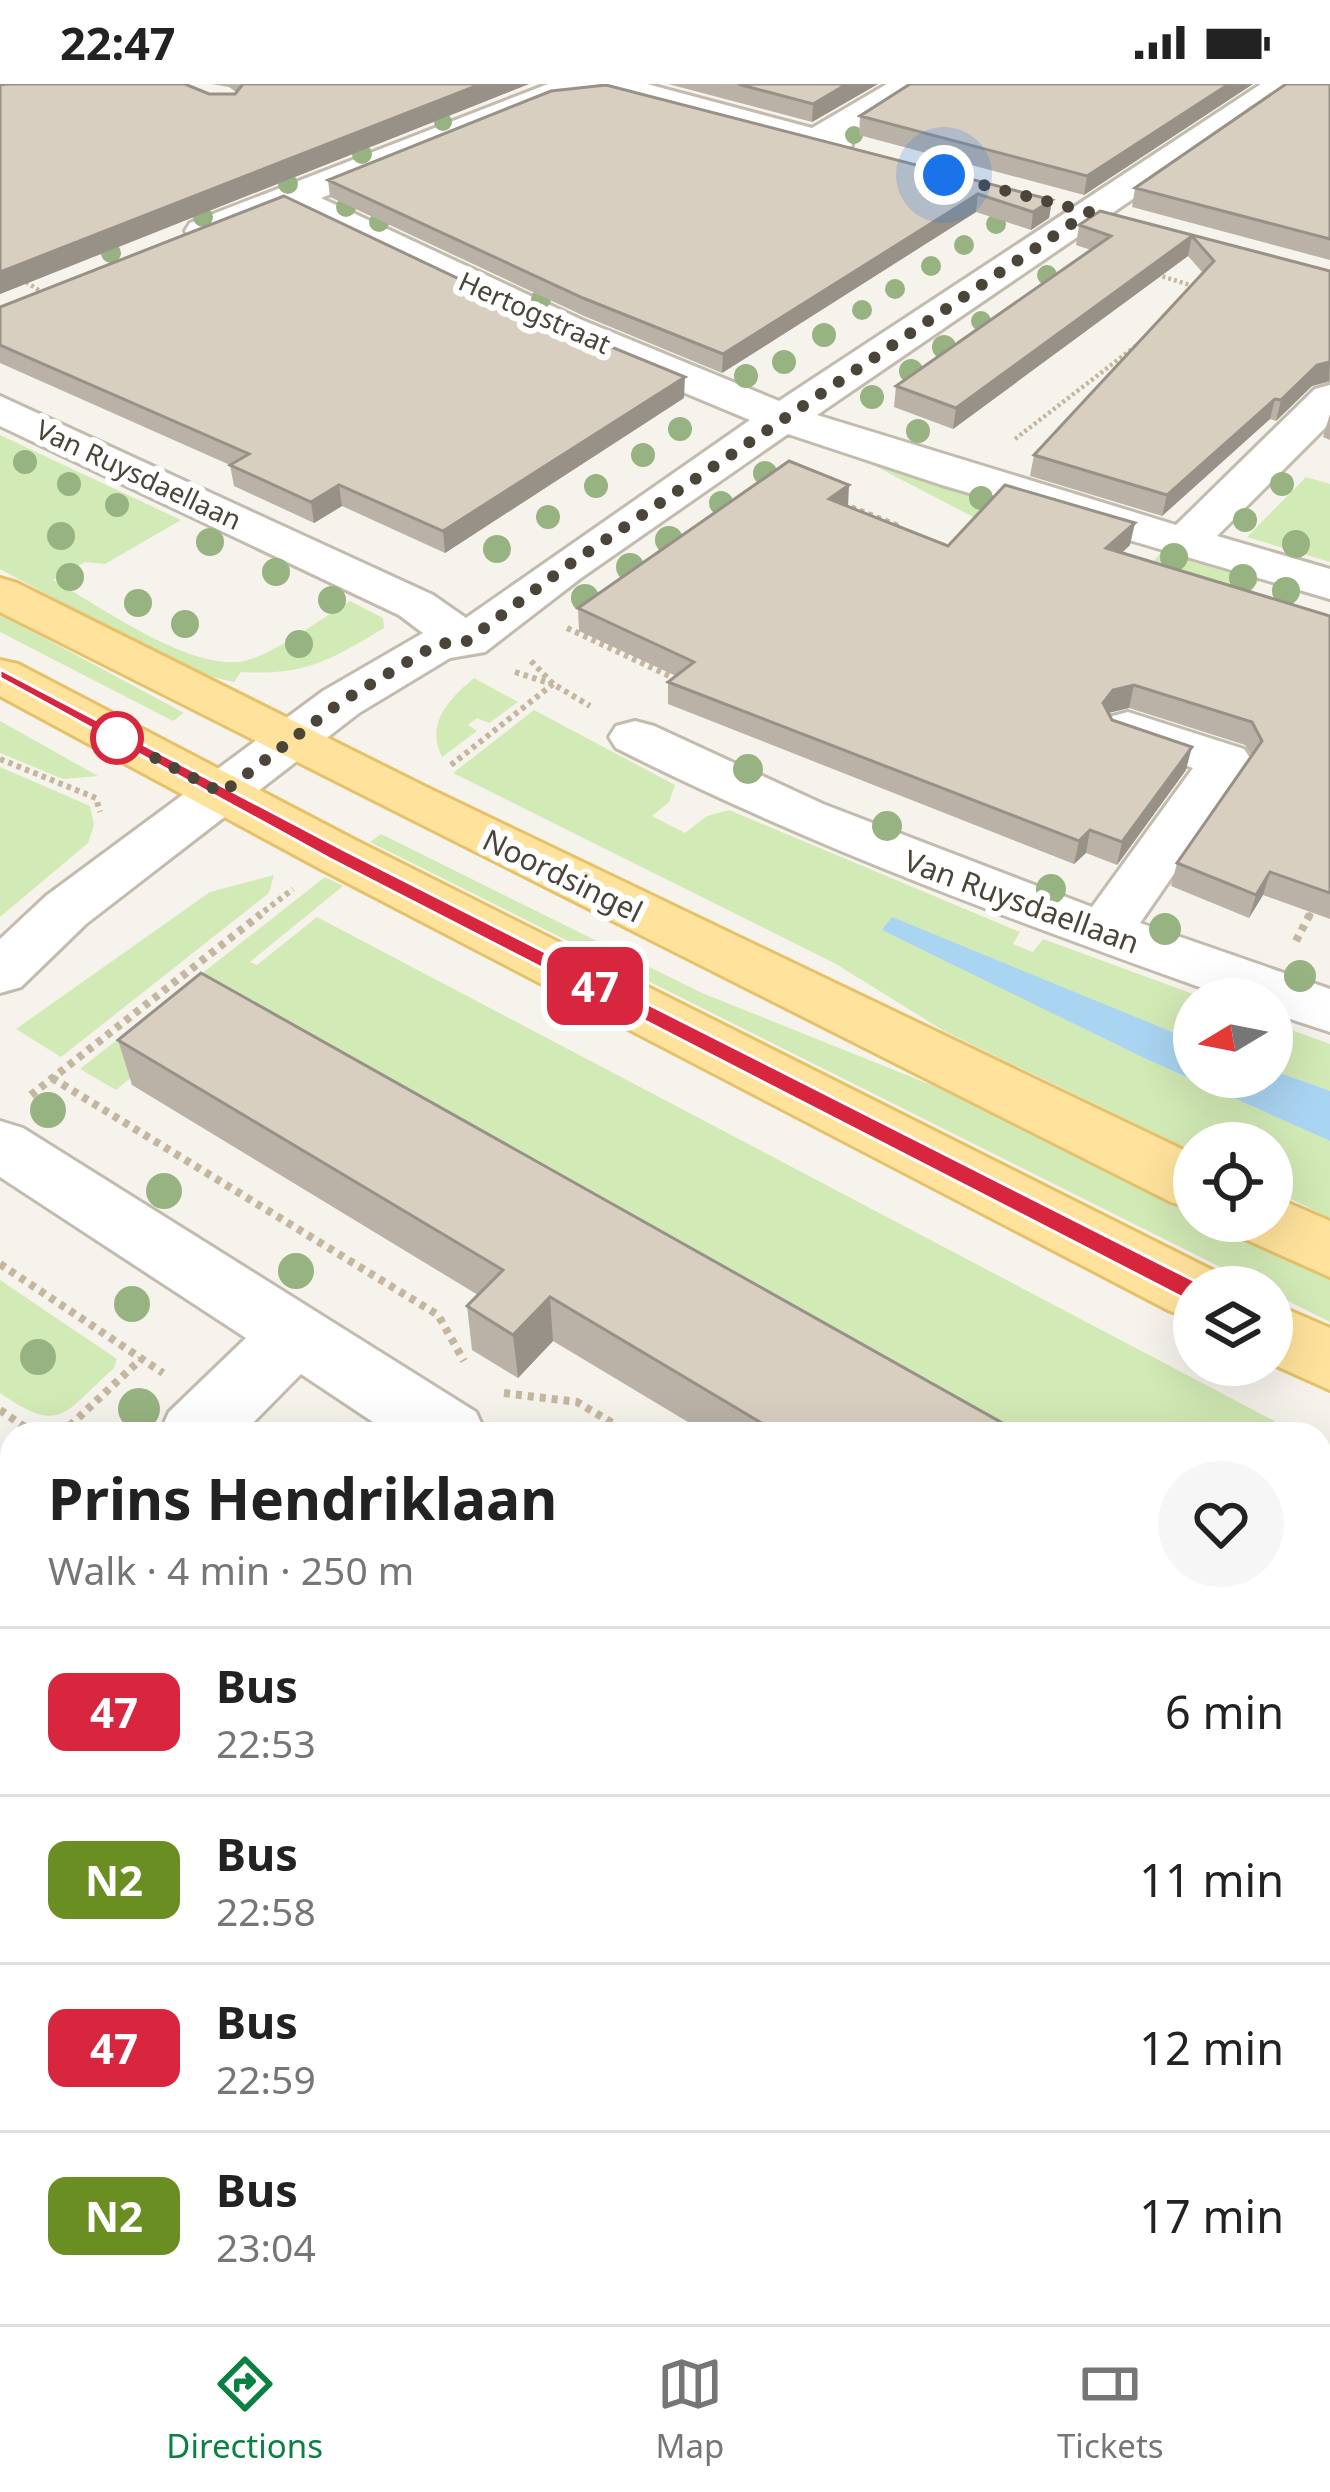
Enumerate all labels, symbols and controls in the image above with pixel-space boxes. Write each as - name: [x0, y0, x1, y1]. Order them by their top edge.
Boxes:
- text: 22:47: [60, 12, 176, 73]
- your location: [914, 145, 974, 205]
- street label: Hertogstraat: [453, 262, 617, 362]
- street label: Van Ruysdaellaan: [30, 410, 248, 538]
- unlabelled marker: [92, 713, 142, 763]
- street label: Noordsingel: [476, 819, 650, 931]
- street label: Van Ruysdaellaan: [899, 839, 1145, 963]
- line badge: 47: [541, 947, 649, 1025]
- text: 47: [571, 957, 619, 1014]
- north arrow: [1173, 978, 1293, 1098]
- map controls: [1173, 978, 1293, 1386]
- button: locate: [1173, 1122, 1293, 1242]
- button: layers: [1173, 1266, 1293, 1386]
- text: Prins Hendriklaan: [48, 1459, 557, 1537]
- button: heart: [1158, 1461, 1284, 1587]
- text: Walk · 4 min · 250 m: [48, 1543, 414, 1596]
- text: Bus: [216, 1655, 298, 1716]
- text: 6 min: [1165, 1681, 1284, 1742]
- text: 47: [90, 1683, 138, 1740]
- text: 22:53: [216, 1716, 316, 1769]
- text: Bus: [216, 1823, 298, 1884]
- text: 11 min: [1139, 1849, 1284, 1910]
- text: N2: [85, 1851, 143, 1908]
- text: 22:58: [216, 1884, 316, 1937]
- text: Bus: [216, 1991, 298, 2052]
- text: 12 min: [1139, 2017, 1284, 2078]
- text: 47: [90, 2019, 138, 2076]
- text: 22:59: [216, 2052, 316, 2105]
- text: Bus: [216, 2159, 298, 2220]
- text: 17 min: [1139, 2185, 1284, 2246]
- text: N2: [85, 2187, 143, 2244]
- text: 23:04: [216, 2220, 316, 2273]
- tab: Directions: [166, 2351, 323, 2468]
- tab: Map: [656, 2351, 724, 2468]
- tab: Tickets: [1057, 2351, 1164, 2468]

